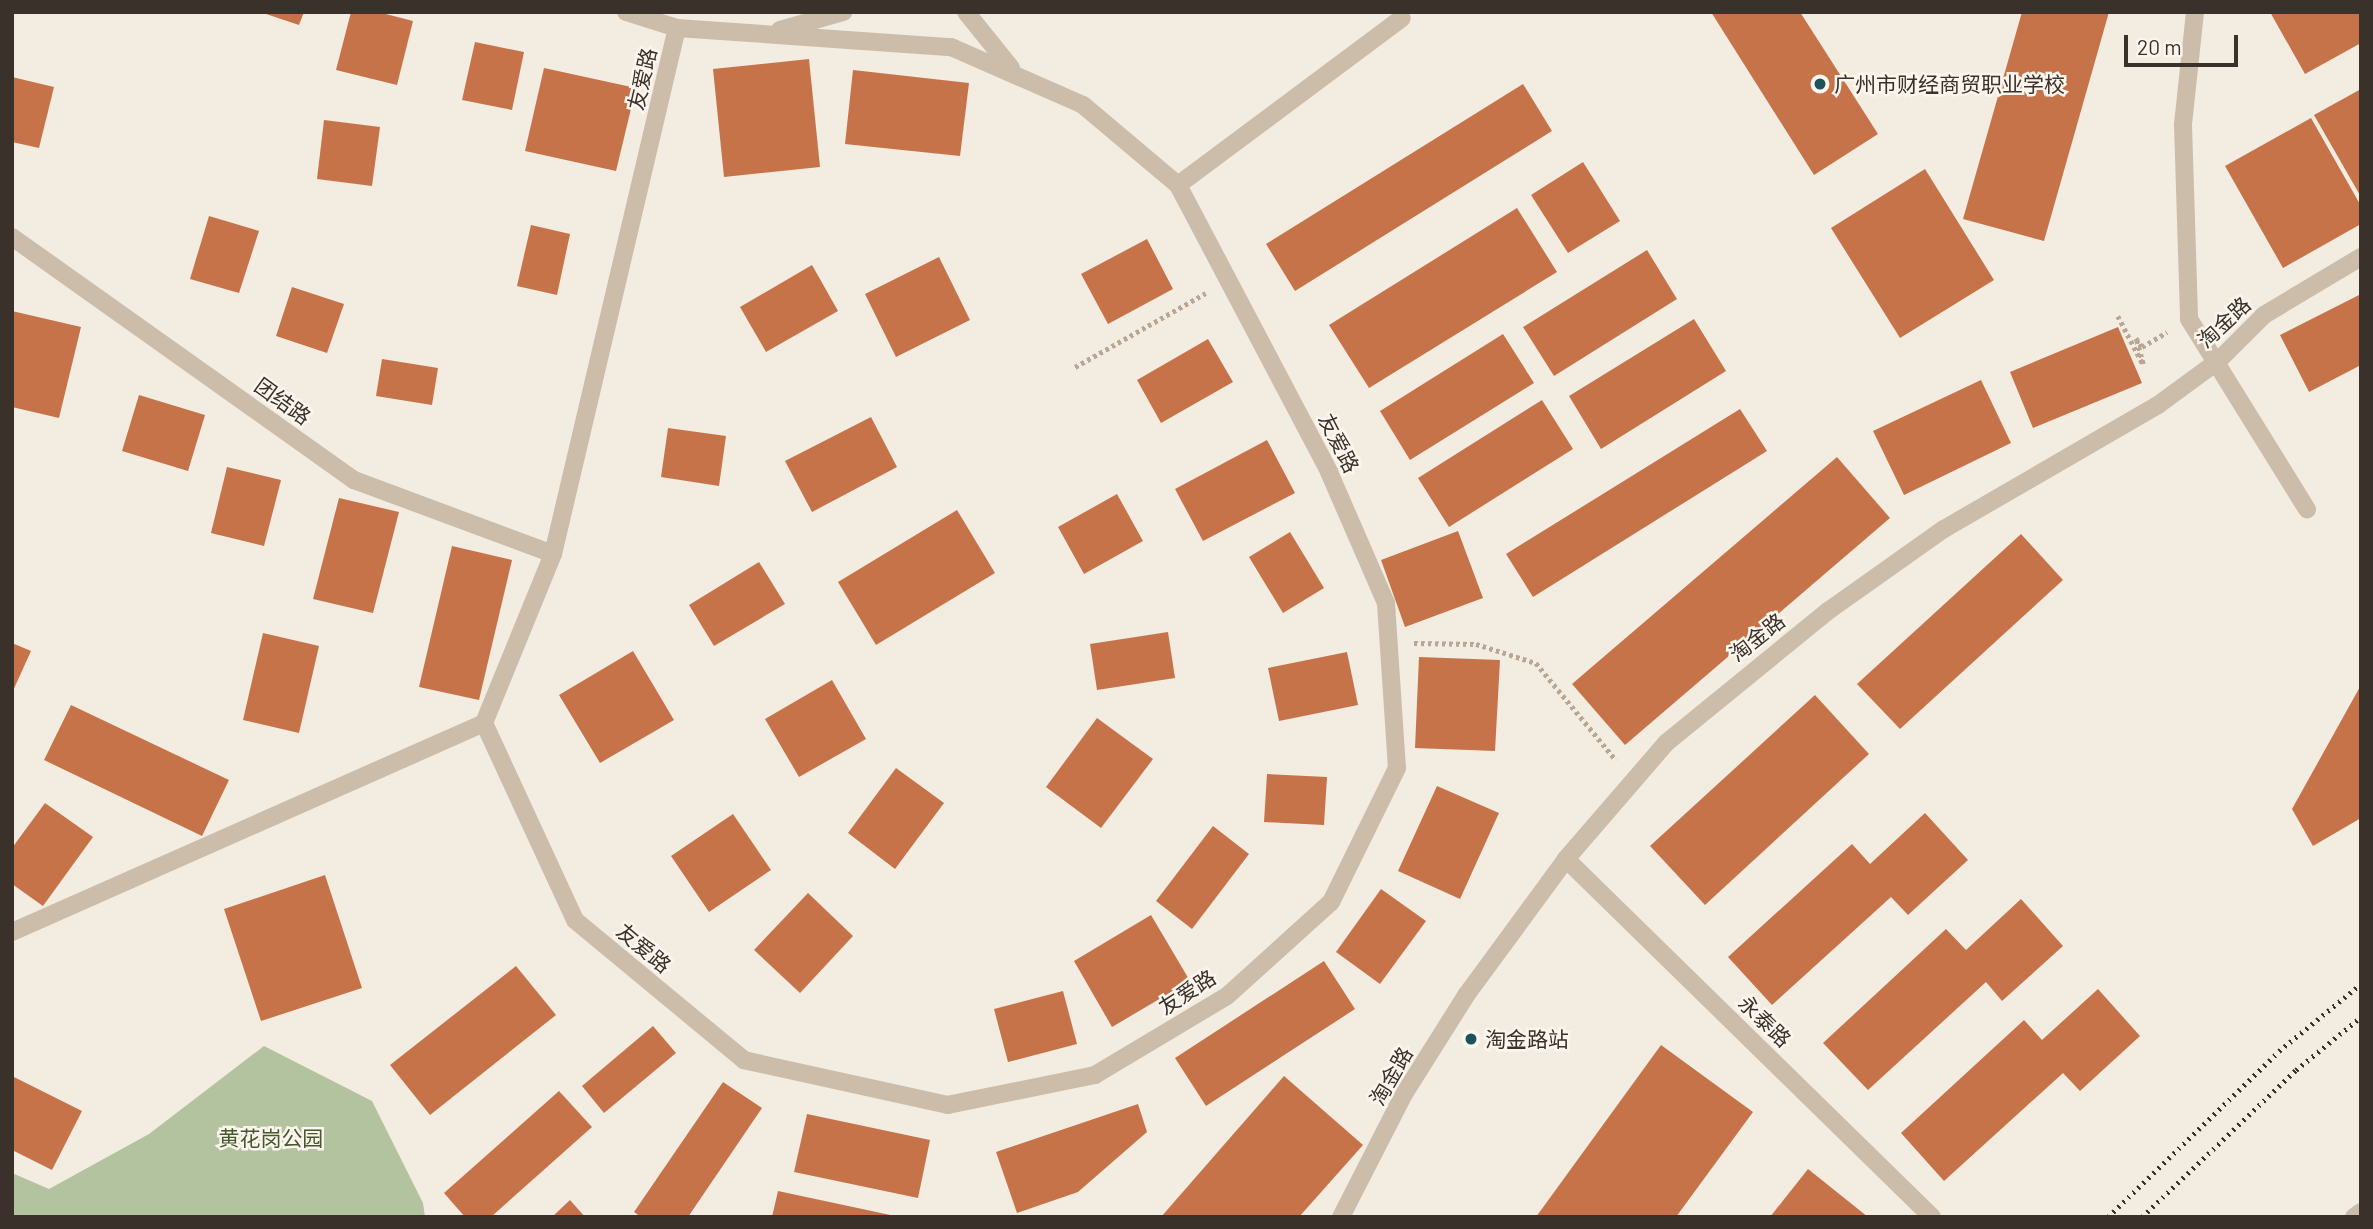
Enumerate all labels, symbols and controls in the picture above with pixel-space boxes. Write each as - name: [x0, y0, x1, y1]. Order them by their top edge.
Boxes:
- scale bar: [2128, 21, 2242, 65]
- text: 20 m: [2137, 34, 2182, 59]
- street label: 友爱路: [623, 45, 661, 113]
- place label: 广州市财经商贸职业学校: [1834, 71, 2065, 97]
- marker: 广州市财经商贸职业学校: [1812, 76, 1828, 92]
- street label: 淘金路: [2192, 291, 2256, 353]
- street label: 团结路: [250, 372, 316, 430]
- street label: 友爱路: [1313, 409, 1365, 477]
- street label: 淘金路: [1724, 608, 1790, 666]
- street label: 友爱路: [612, 918, 676, 978]
- street label: 友爱路: [1154, 964, 1220, 1020]
- street label: 永泰路: [1734, 990, 1796, 1052]
- place label: 淘金路站: [1485, 1026, 1569, 1052]
- marker: 淘金路站: [1463, 1031, 1479, 1047]
- street label: 淘金路: [1364, 1042, 1418, 1110]
- park label: 黄花岗公园: [219, 1125, 323, 1151]

